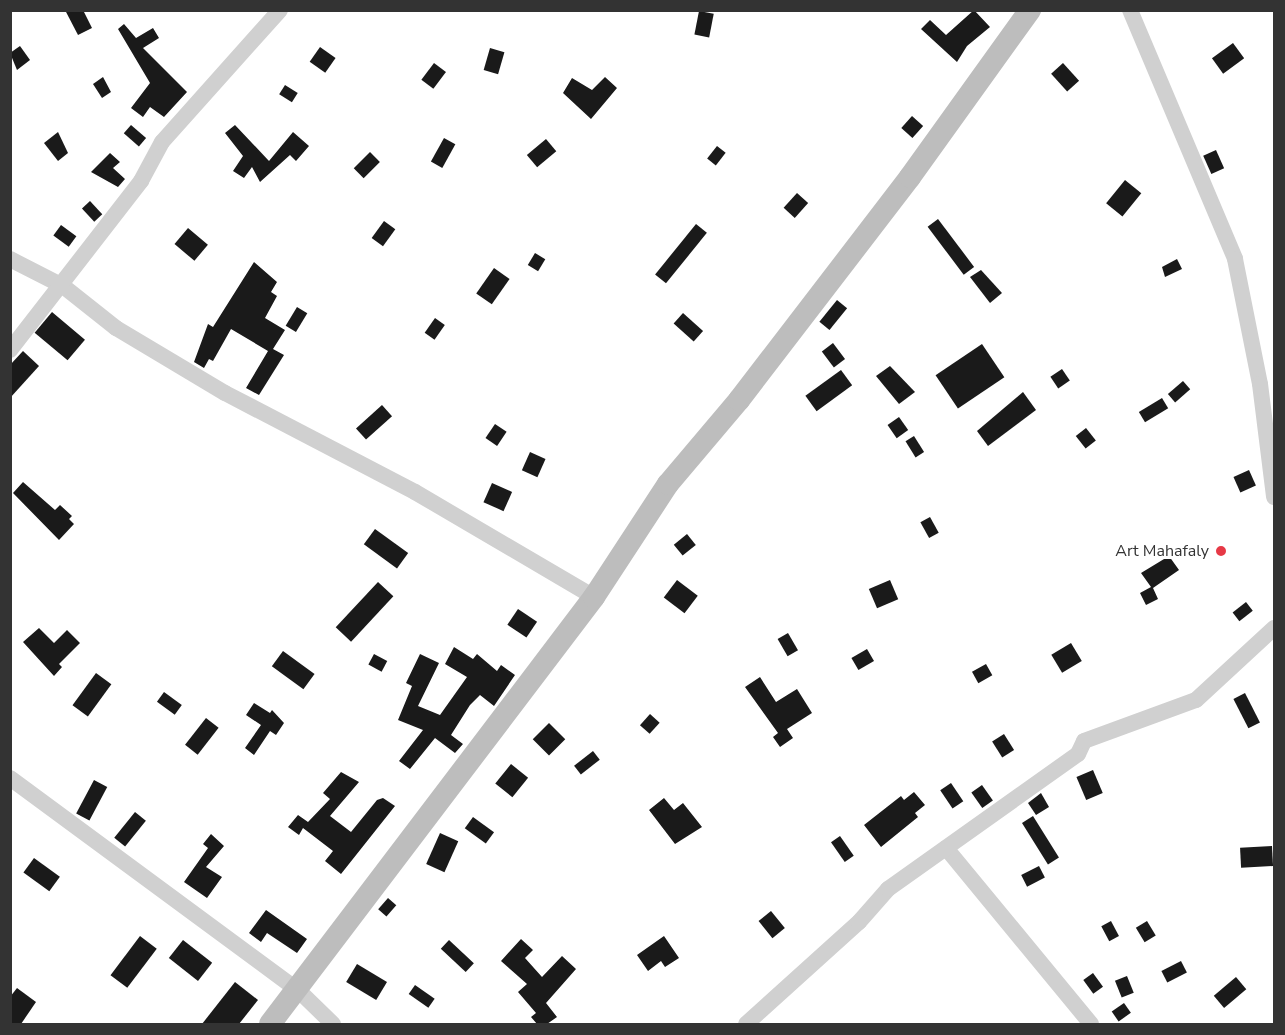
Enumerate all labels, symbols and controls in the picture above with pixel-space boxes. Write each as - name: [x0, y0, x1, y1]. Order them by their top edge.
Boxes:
- place label: Art Mahafaly: [1115, 541, 1209, 561]
- marker: Art Mahafaly: [1214, 544, 1228, 558]

